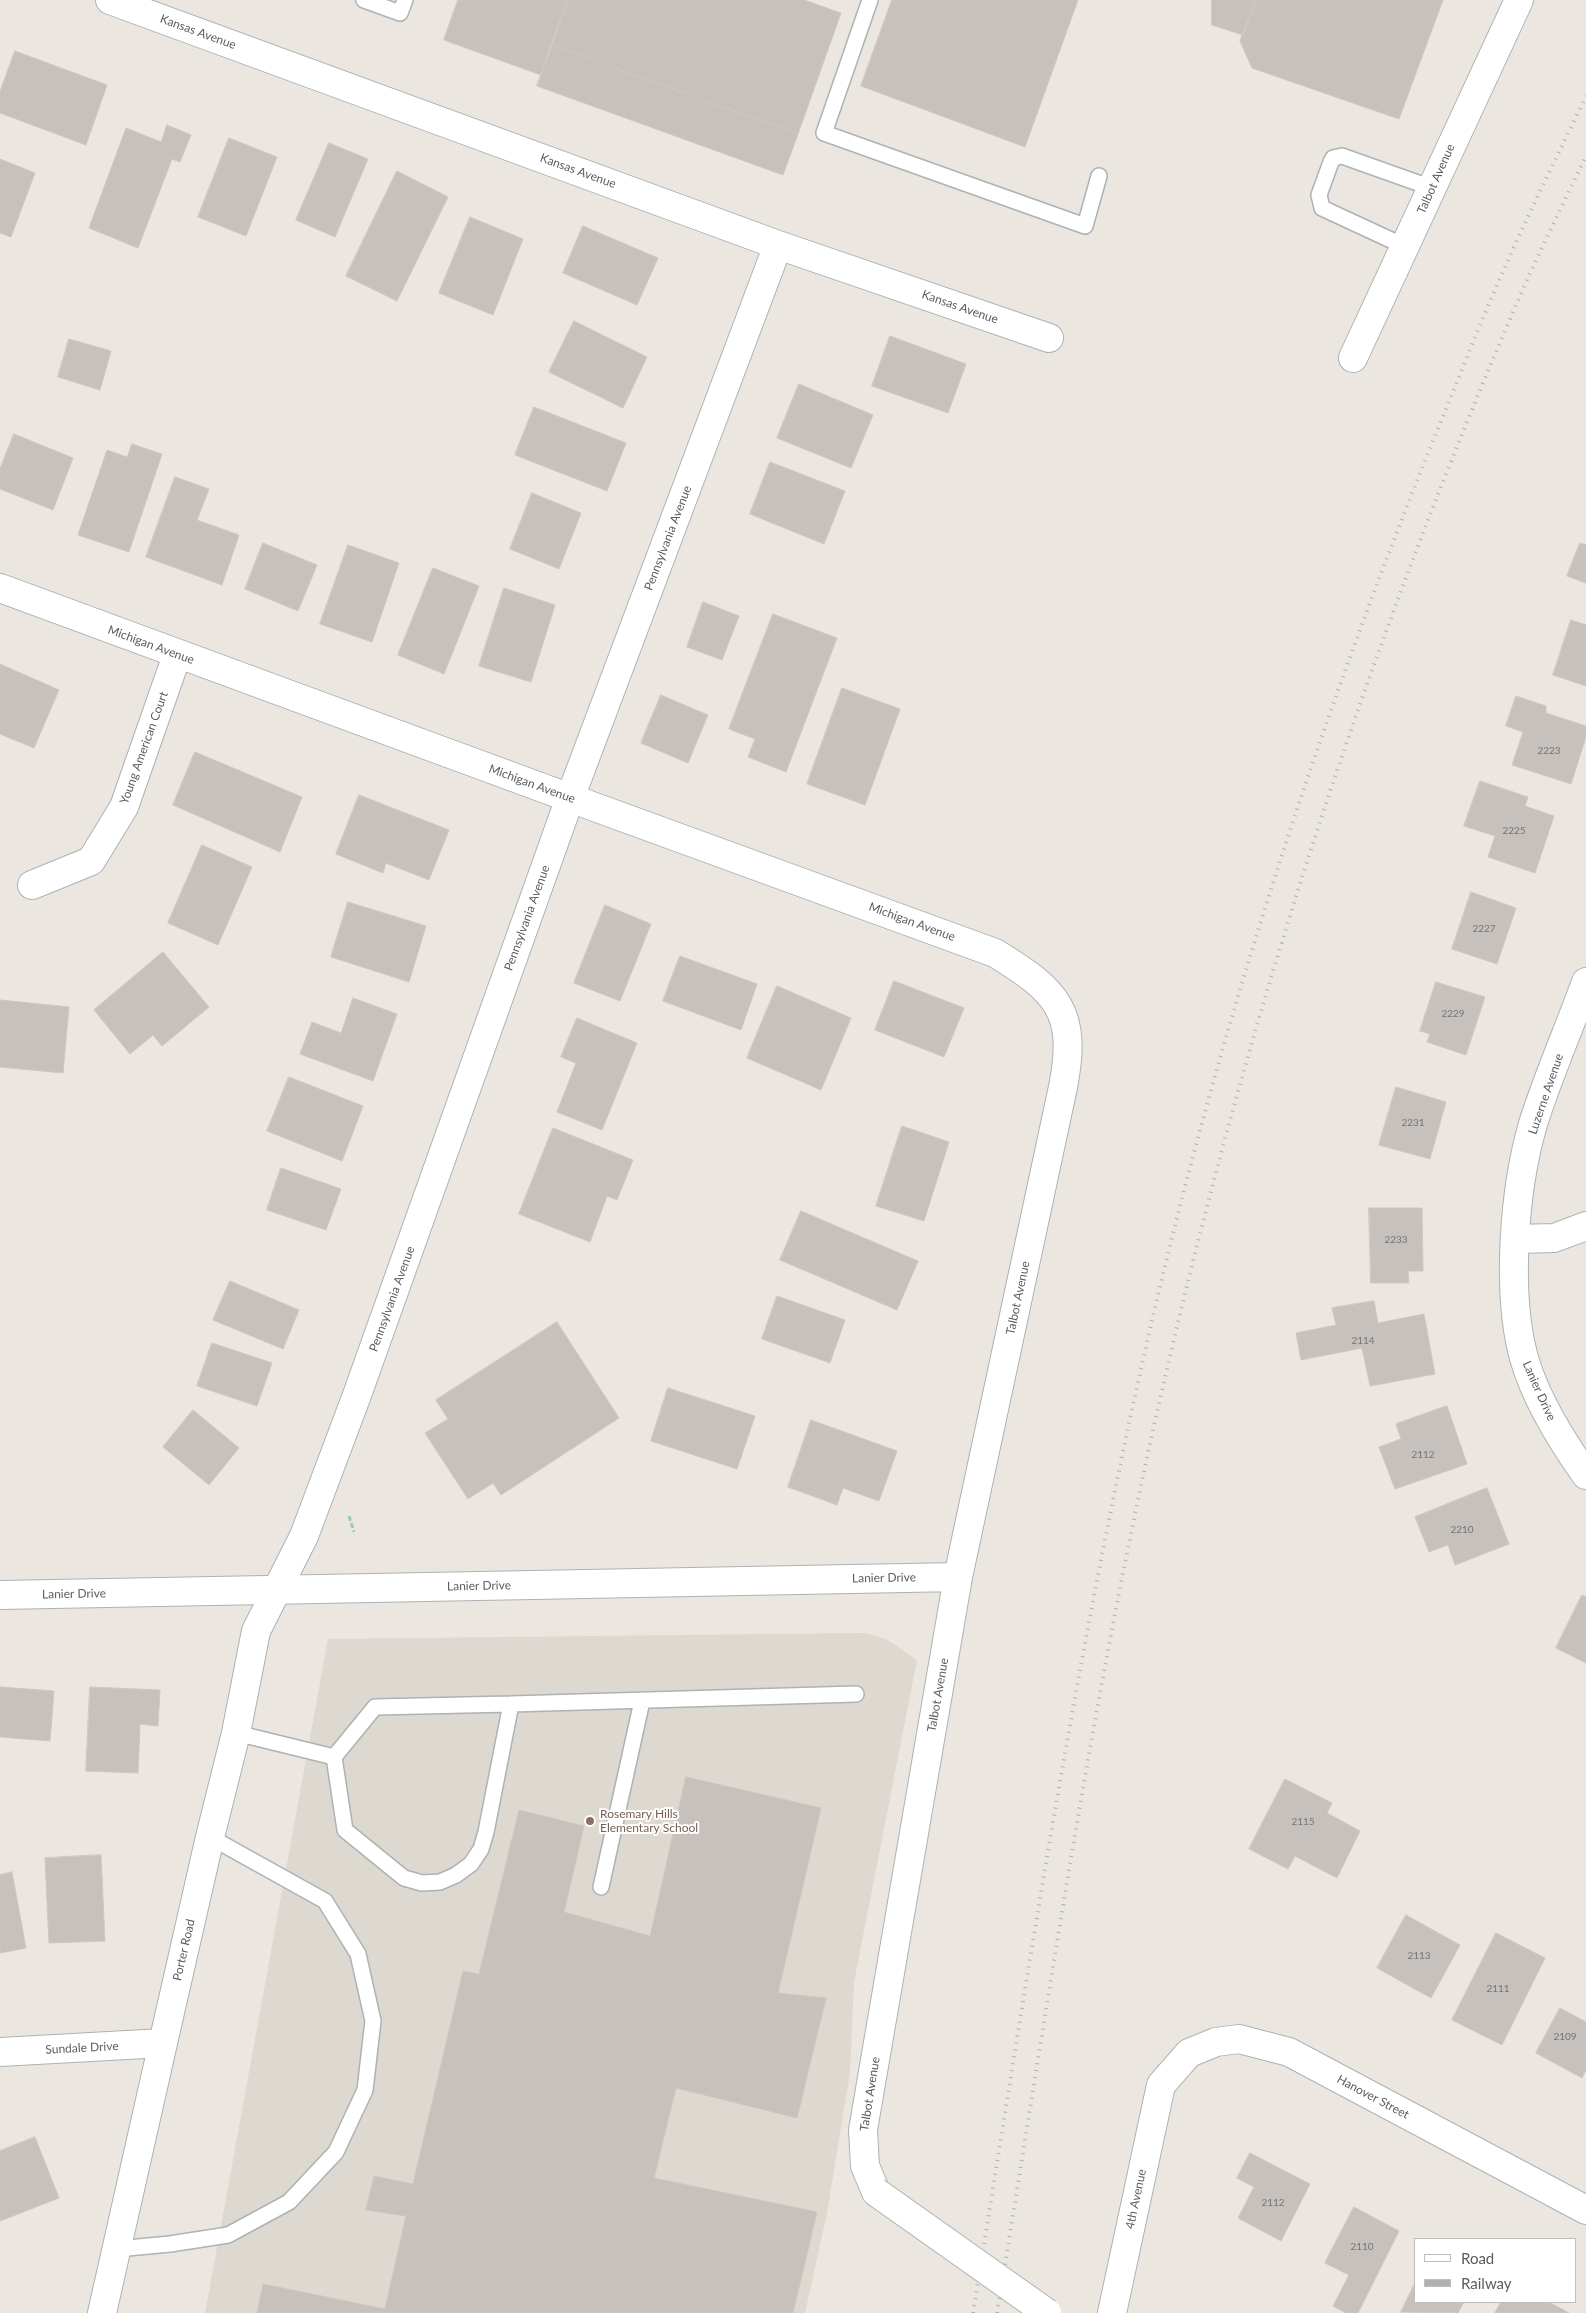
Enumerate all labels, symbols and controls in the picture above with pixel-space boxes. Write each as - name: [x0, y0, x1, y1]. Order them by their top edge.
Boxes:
- street label: Kansas Avenue: [158, 12, 238, 52]
- street label: Talbot Avenue: [1414, 142, 1458, 216]
- street label: Kansas Avenue: [538, 151, 618, 191]
- street label: Kansas Avenue: [920, 287, 1000, 327]
- street label: Pennsylvania Avenue: [641, 484, 695, 592]
- street label: Michigan Avenue: [106, 623, 196, 667]
- street label: Young American Court: [117, 690, 171, 806]
- house number: 2223: [1537, 745, 1561, 757]
- street label: Michigan Avenue: [487, 762, 577, 806]
- house number: 2225: [1502, 825, 1526, 837]
- street label: Pennsylvania Avenue: [501, 863, 553, 973]
- street label: Michigan Avenue: [867, 900, 957, 944]
- house number: 2227: [1472, 923, 1496, 935]
- house number: 2229: [1441, 1008, 1465, 1020]
- street label: Luzerne Avenue: [1525, 1052, 1567, 1136]
- house number: 2231: [1401, 1117, 1425, 1129]
- house number: 2233: [1384, 1234, 1408, 1246]
- street label: Pennsylvania Avenue: [366, 1244, 418, 1354]
- street label: Talbot Avenue: [1003, 1260, 1033, 1336]
- house number: 2114: [1351, 1335, 1375, 1347]
- street label: Lanier Drive: [1519, 1359, 1559, 1423]
- house number: 2112: [1411, 1449, 1435, 1461]
- house number: 2210: [1450, 1524, 1474, 1536]
- street label: Lanier Drive: [852, 1570, 916, 1586]
- street label: Lanier Drive: [447, 1578, 511, 1594]
- street label: Lanier Drive: [42, 1586, 106, 1602]
- street label: Talbot Avenue: [924, 1657, 952, 1733]
- place label: Rosemary Hills Elementary School: [600, 1807, 698, 1835]
- marker: Rosemary Hills Elementary School: [584, 1815, 596, 1827]
- house number: 2115: [1291, 1816, 1315, 1828]
- street label: Porter Road: [170, 1918, 198, 1982]
- house number: 2113: [1407, 1950, 1431, 1962]
- house number: 2111: [1486, 1983, 1510, 1995]
- house number: 2109: [1553, 2031, 1577, 2043]
- street label: Sundale Drive: [45, 2039, 119, 2057]
- street label: Talbot Avenue: [857, 2056, 883, 2132]
- street label: Hanover Street: [1334, 2072, 1412, 2122]
- street label: 4th Avenue: [1123, 2168, 1149, 2230]
- house number: 2112: [1261, 2197, 1285, 2209]
- legend: [1414, 2238, 1576, 2303]
- house number: 2110: [1350, 2241, 1374, 2253]
- text: Road: [1461, 2249, 1494, 2267]
- text: Railway: [1461, 2274, 1512, 2292]

